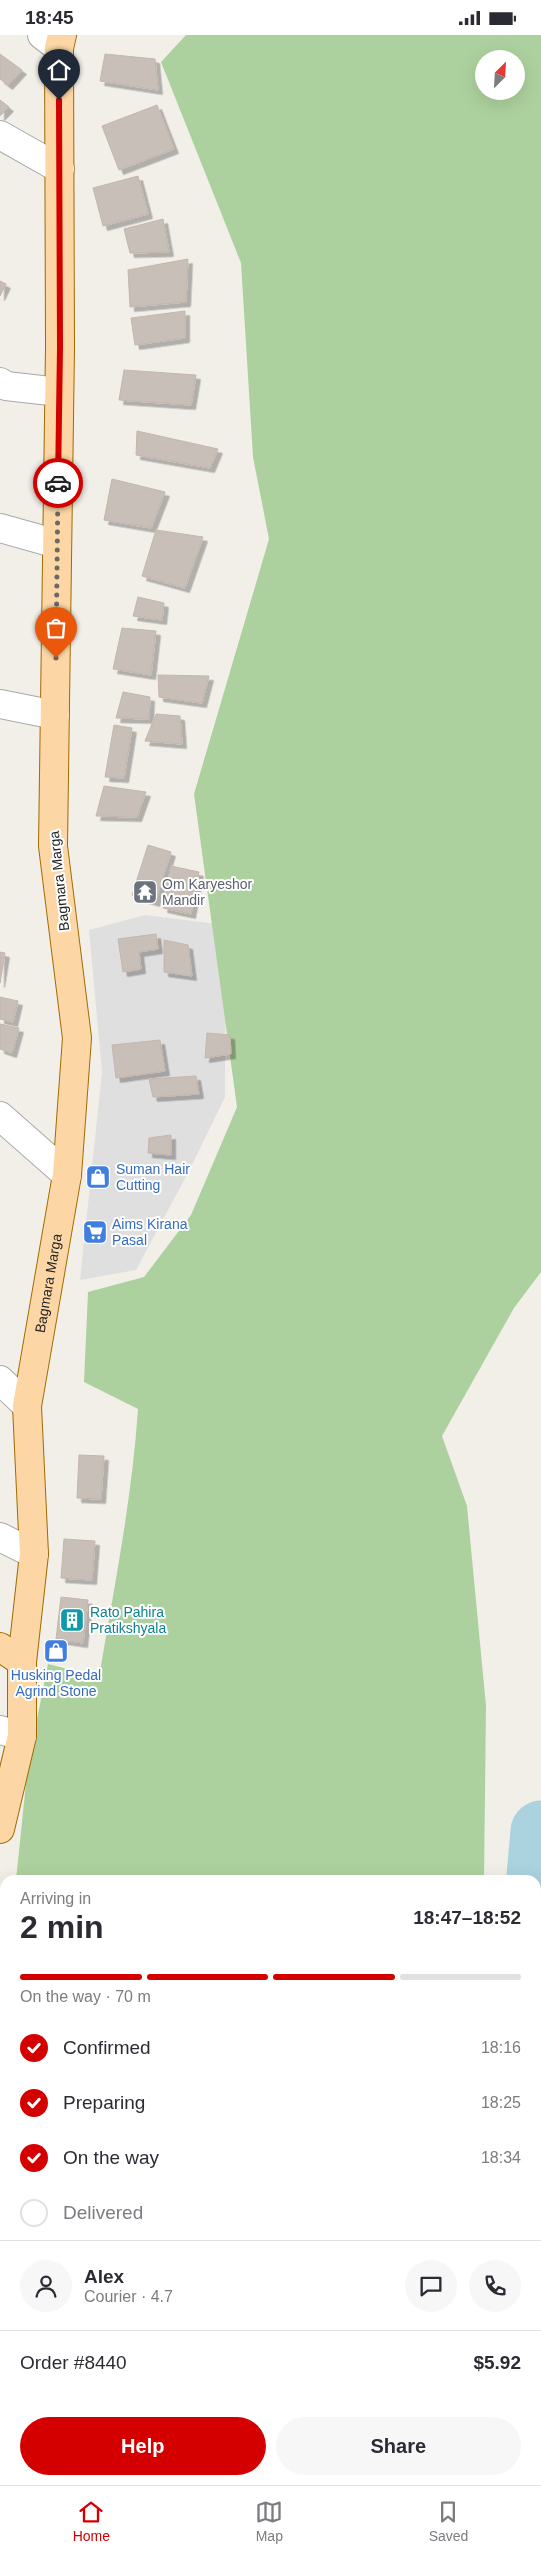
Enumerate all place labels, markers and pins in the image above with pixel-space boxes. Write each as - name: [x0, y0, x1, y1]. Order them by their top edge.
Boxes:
- pin: [38, 49, 80, 100]
- pin: [35, 607, 77, 658]
- place label: Om Karyeshor Mandir: [162, 876, 253, 908]
- temple icon: Om Karyeshor Mandir: [132, 879, 158, 905]
- place label: Suman Hair Cutting: [116, 1161, 190, 1193]
- shop icon: Suman Hair Cutting: [85, 1164, 111, 1190]
- place label: Aims Kirana Pasal: [112, 1216, 188, 1248]
- supermarket icon: Aims Kirana Pasal: [82, 1219, 108, 1245]
- place label: Rato Pahira Pratikshyala: [90, 1604, 166, 1636]
- building icon: Rato Pahira Pratikshyala: [59, 1607, 85, 1633]
- shop icon: Husking Pedal Agrind Stone: [43, 1638, 69, 1664]
- place label: Husking Pedal Agrind Stone: [11, 1667, 101, 1699]

